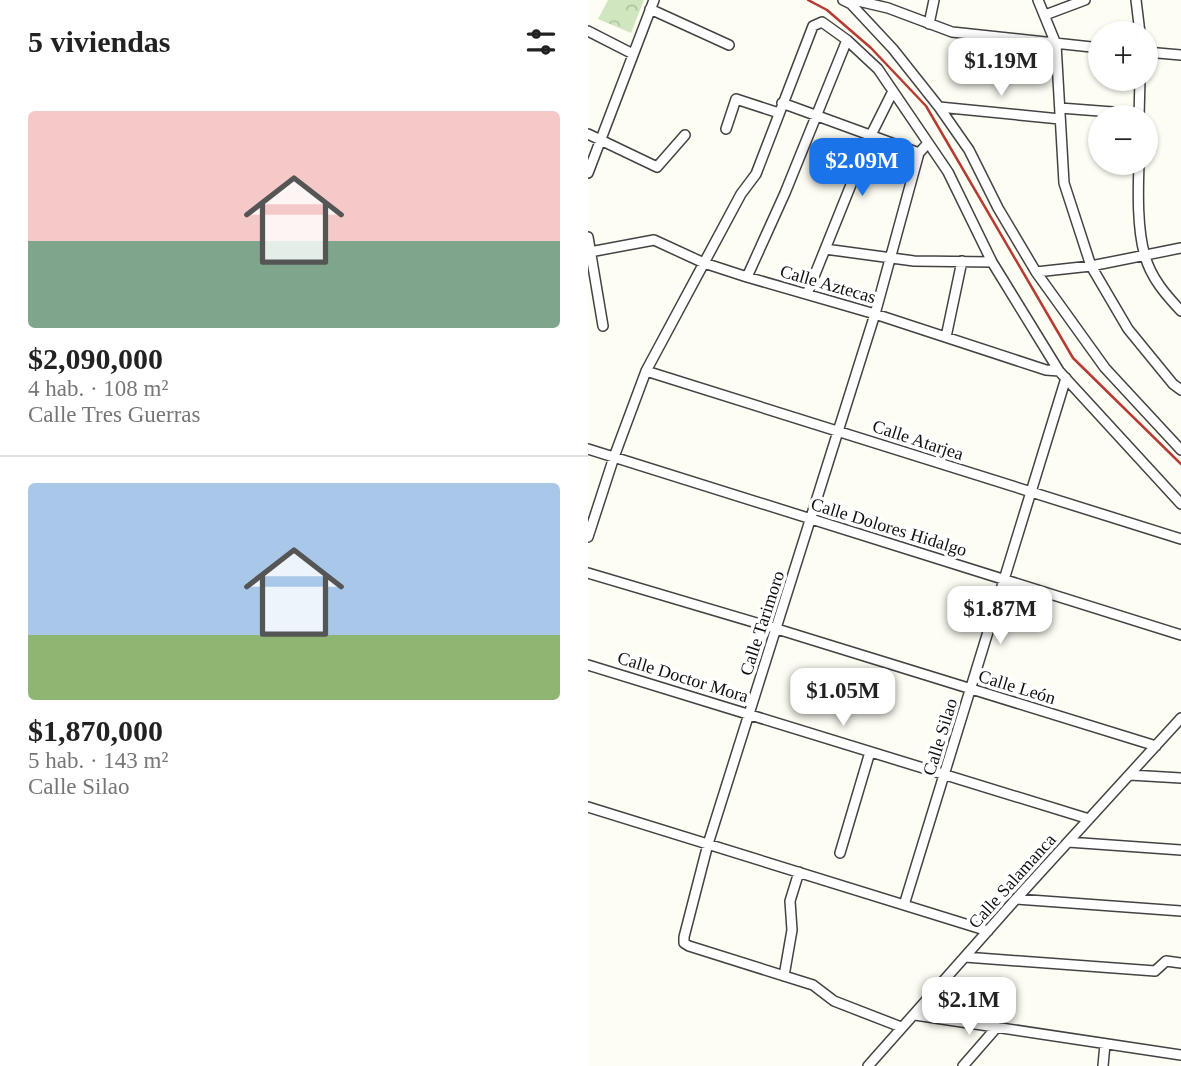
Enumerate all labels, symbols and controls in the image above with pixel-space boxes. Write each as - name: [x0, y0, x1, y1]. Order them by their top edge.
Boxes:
- map controls: [1088, 21, 1158, 175]
- button: +: [1088, 21, 1158, 91]
- icon: filters: [522, 23, 560, 61]
- text: 5 viviendas: [28, 25, 171, 58]
- pin: $1.19M: [944, 38, 1058, 98]
- text: $1.19M: [964, 48, 1038, 73]
- button: −: [1088, 105, 1158, 175]
- pin: $2.09M: [805, 138, 919, 198]
- text: $2.09M: [825, 148, 899, 173]
- icon: home: [231, 157, 357, 283]
- street label: Calle Aztecas: [778, 261, 878, 307]
- text: $2,090,000: [28, 342, 163, 375]
- text: 4 hab. · 108 m²: [28, 376, 168, 401]
- text: Calle Tres Guerras: [28, 402, 200, 427]
- street label: Calle Atarjea: [870, 416, 966, 464]
- street label: Calle Dolores Hidalgo: [809, 494, 969, 560]
- icon: home: [231, 529, 357, 655]
- street label: Calle Tarimoro: [736, 568, 788, 678]
- pin: $1.87M: [943, 586, 1057, 646]
- text: $1.87M: [963, 596, 1037, 621]
- street label: Calle Doctor Mora: [615, 648, 751, 706]
- street label: Calle León: [976, 666, 1058, 708]
- pin: $1.05M: [786, 668, 900, 728]
- text: $1.05M: [806, 678, 880, 703]
- street label: Calle Silao: [919, 696, 961, 778]
- text: $1,870,000: [28, 714, 163, 747]
- text: 5 hab. · 143 m²: [28, 748, 168, 773]
- text: Calle Silao: [28, 774, 130, 799]
- street label: Calle Salamanca: [964, 830, 1060, 932]
- pin: $2.1M: [920, 978, 1018, 1037]
- text: $2.1M: [938, 987, 1000, 1012]

